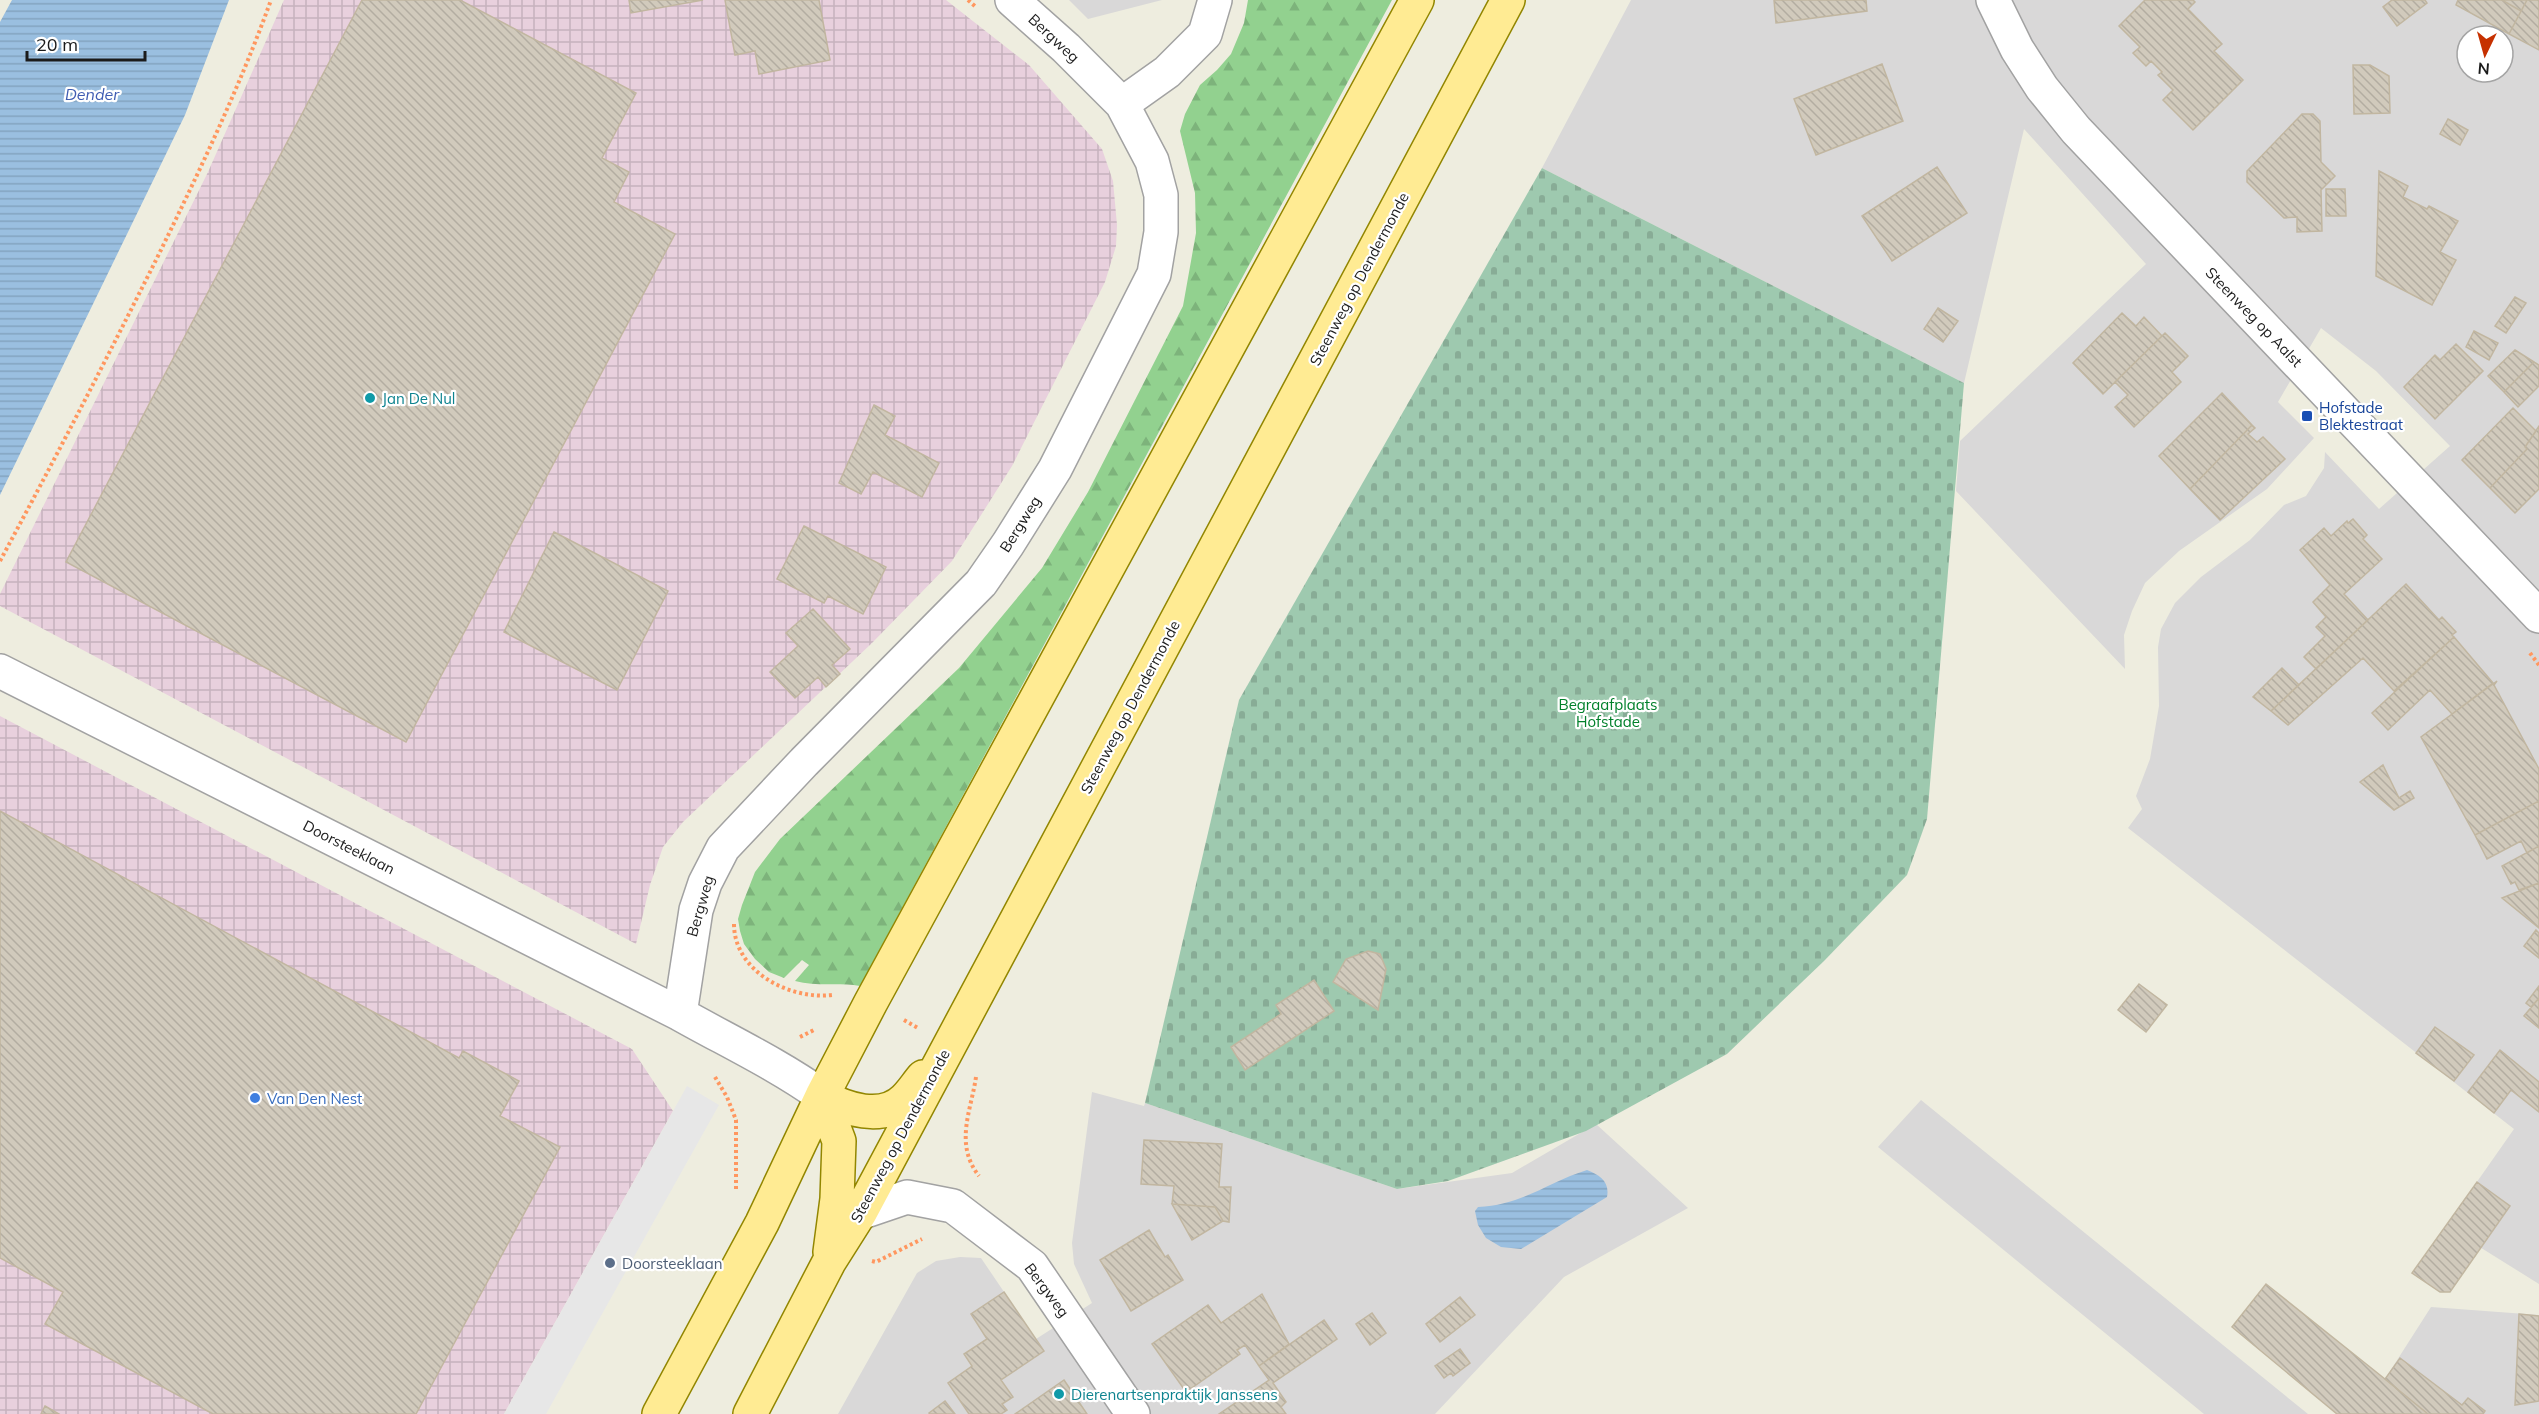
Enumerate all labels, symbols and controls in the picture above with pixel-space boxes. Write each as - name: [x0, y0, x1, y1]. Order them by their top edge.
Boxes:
- street label: Bergweg: [1025, 10, 1083, 66]
- scale bar: [27, 24, 146, 62]
- north arrow: [2455, 24, 2515, 84]
- text: 20 m: [36, 33, 78, 56]
- text: N: [2477, 58, 2491, 79]
- water label: Dender: [65, 84, 120, 104]
- street label: Steenweg op Dendermonde: [1305, 189, 1413, 369]
- street label: Steenweg op Aalst: [2202, 263, 2306, 371]
- place label: Jan De Nul: [382, 389, 455, 408]
- marker: Jan De Nul: [363, 391, 377, 405]
- place label: Hofstade Blektestraat: [2319, 398, 2403, 434]
- marker: Hofstade Blektestraat: [2300, 409, 2314, 423]
- street label: Bergweg: [995, 492, 1045, 556]
- street label: Steenweg op Dendermonde: [1076, 617, 1184, 797]
- park label: Begraafplaats Hofstade: [1558, 695, 1658, 731]
- street label: Doorsteeklaan: [300, 816, 398, 878]
- street label: Bergweg: [682, 873, 718, 939]
- street label: Steenweg op Dendermonde: [846, 1046, 954, 1226]
- place label: Van Den Nest: [267, 1089, 362, 1108]
- marker: Van Den Nest: [248, 1091, 262, 1105]
- place label: Doorsteeklaan: [622, 1254, 723, 1273]
- marker: Doorsteeklaan: [603, 1256, 617, 1270]
- street label: Bergweg: [1020, 1259, 1074, 1321]
- place label: Dierenartsenpraktijk Janssens: [1071, 1385, 1278, 1404]
- marker: Dierenartsenpraktijk Janssens: [1052, 1387, 1066, 1401]

